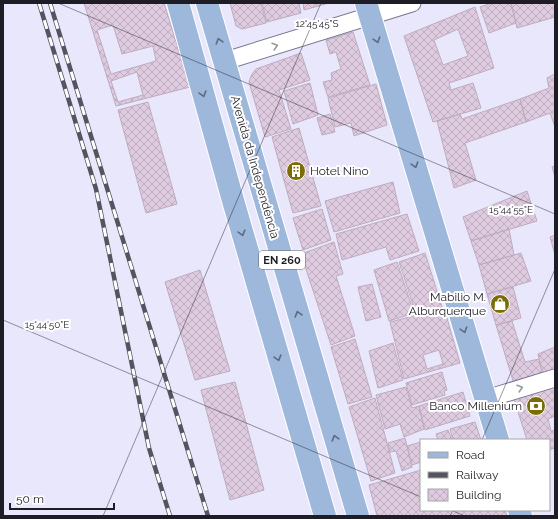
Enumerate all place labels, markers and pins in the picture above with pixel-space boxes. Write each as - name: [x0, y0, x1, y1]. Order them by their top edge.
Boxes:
- building icon: Hotel Nino: [285, 160, 307, 182]
- place label: Hotel Nino: [310, 164, 369, 178]
- place label: Mabilio M. Alburquerque: [409, 290, 486, 318]
- shop icon: Mabilio M. Alburquerque: [489, 293, 511, 315]
- bank icon: Banco Millenium: [525, 395, 547, 417]
- place label: Banco Millenium: [429, 399, 522, 413]

